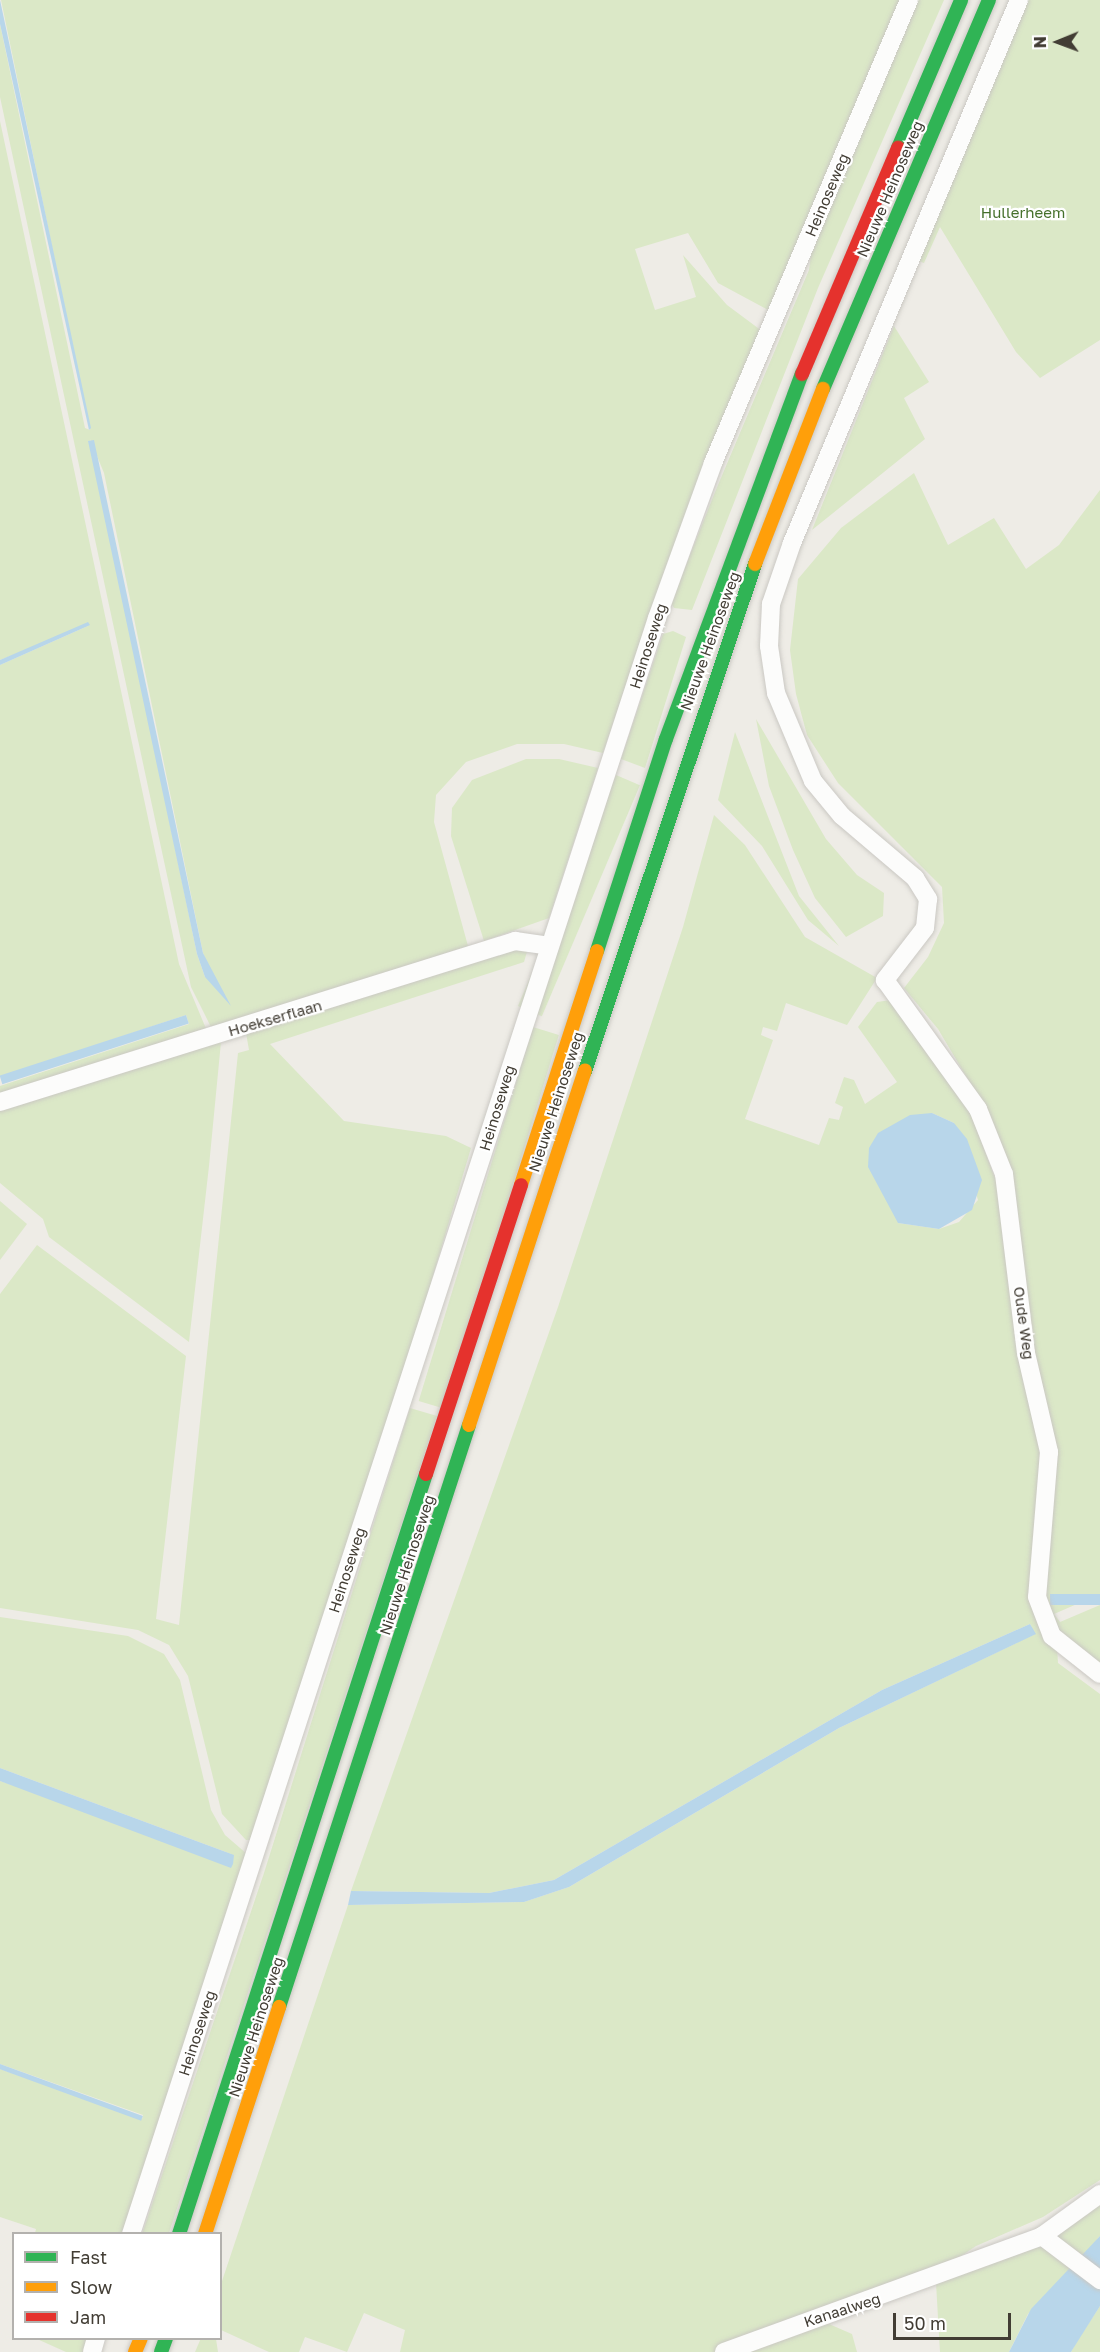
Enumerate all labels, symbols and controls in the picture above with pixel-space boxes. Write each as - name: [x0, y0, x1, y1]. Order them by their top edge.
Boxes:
- north arrow: [1028, 12, 1088, 72]
- text: N: [1030, 36, 1050, 49]
- street label: Nieuwe Heinoseweg: [853, 118, 927, 260]
- street label: Heinoseweg: [801, 151, 853, 239]
- park label: Hullerheem: [981, 204, 1065, 222]
- street label: Nieuwe Heinoseweg: [677, 569, 743, 713]
- street label: Heinoseweg: [626, 601, 670, 691]
- street label: Hoekserflaan: [226, 996, 324, 1040]
- street label: Nieuwe Heinoseweg: [525, 1030, 587, 1174]
- street label: Heinoseweg: [475, 1063, 519, 1153]
- street label: Oude Weg: [1010, 1285, 1038, 1361]
- street label: Nieuwe Heinoseweg: [376, 1493, 438, 1637]
- street label: Heinoseweg: [325, 1525, 369, 1615]
- street label: Nieuwe Heinoseweg: [225, 1955, 287, 2099]
- street label: Heinoseweg: [175, 1988, 219, 2078]
- legend: [12, 2232, 222, 2340]
- text: Fast: [70, 2246, 107, 2268]
- text: Slow: [70, 2276, 112, 2298]
- street label: Kanaalweg: [801, 2289, 883, 2331]
- scale bar: [896, 2301, 1014, 2339]
- text: Jam: [70, 2306, 106, 2328]
- text: 50 m: [904, 2312, 946, 2334]

